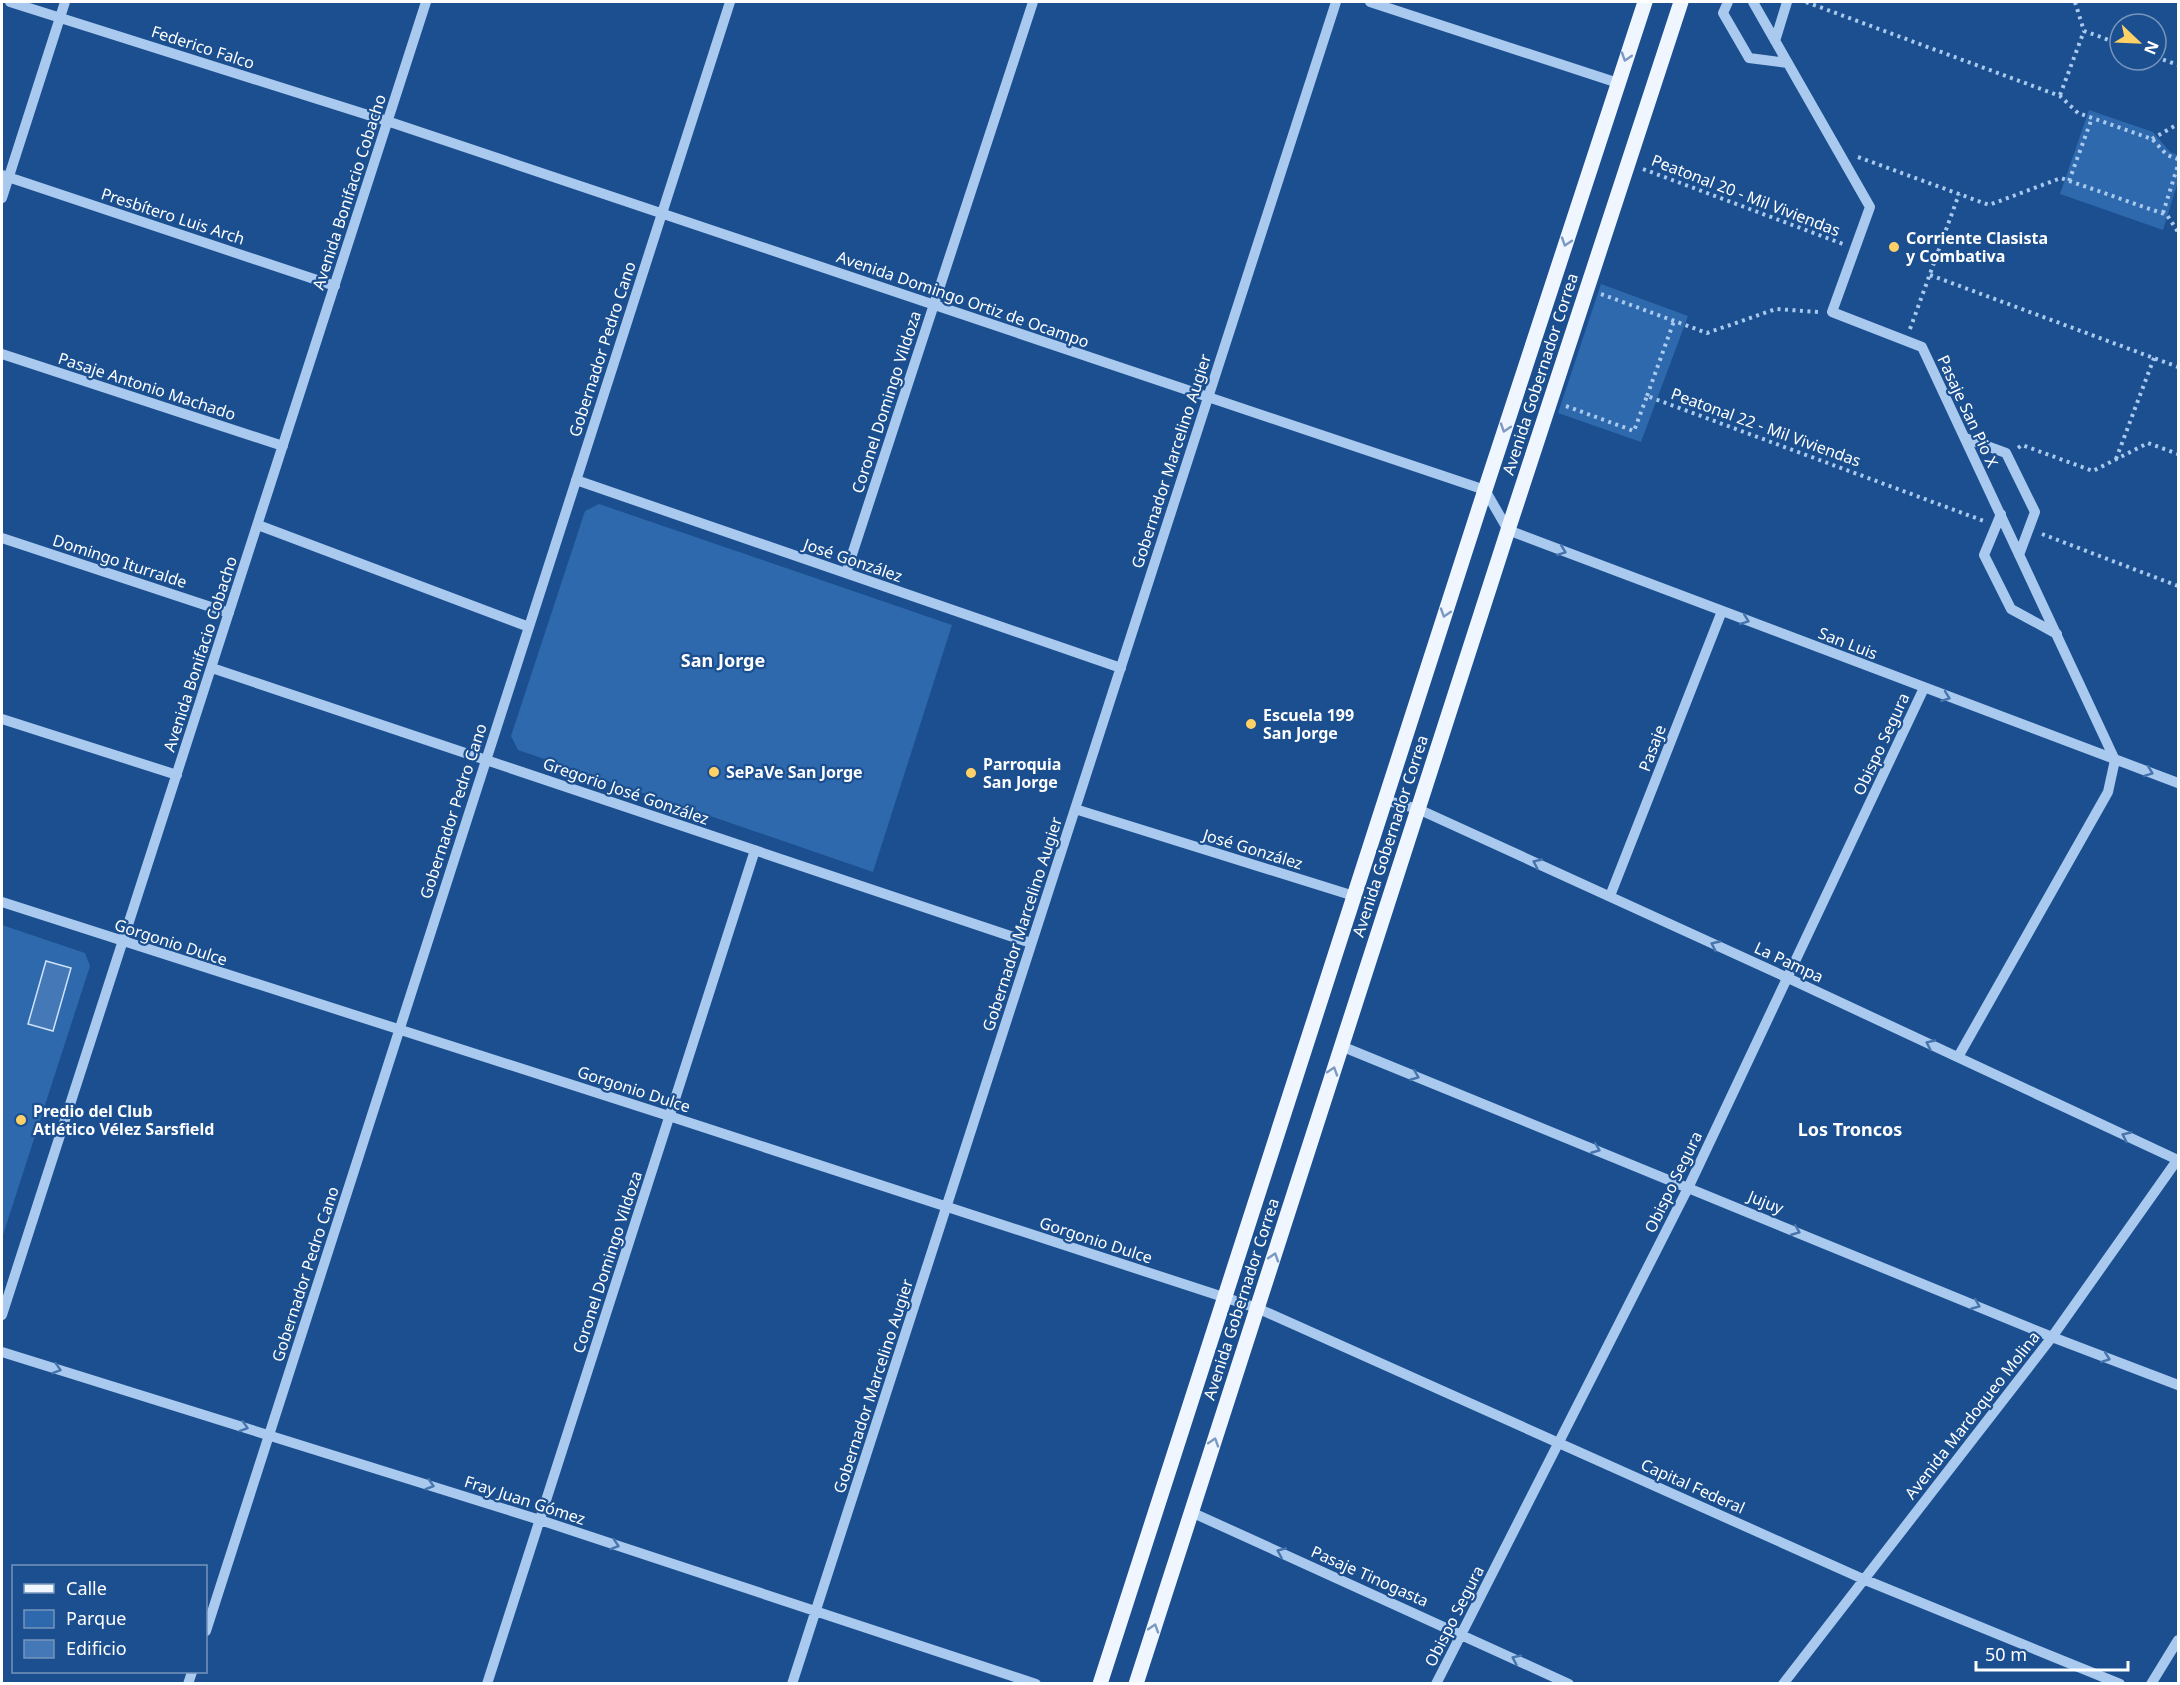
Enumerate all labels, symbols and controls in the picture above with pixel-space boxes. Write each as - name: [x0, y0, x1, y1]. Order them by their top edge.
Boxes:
- north arrow: [2108, 12, 2168, 72]
- street label: Federico Falco: [149, 20, 257, 74]
- text: N: [2139, 38, 2164, 58]
- one-way arrow: [1621, 51, 1634, 62]
- street label: Avenida Bonifacio Cobacho: [307, 91, 391, 293]
- street label: Peatonal 20 - Mil Viviendas: [1649, 149, 1843, 241]
- street label: Presbítero Luis Arch: [98, 182, 248, 250]
- place label: Corriente Clasista y Combativa: [1906, 227, 2048, 267]
- one-way arrow: [1560, 236, 1573, 247]
- marker: Corriente Clasista y Combativa: [1887, 240, 1901, 254]
- street label: Avenida Domingo Ortiz de Ocampo: [834, 245, 1092, 353]
- street label: Gobernador Pedro Cano: [563, 258, 641, 440]
- street label: Avenida Gobernador Correa: [1497, 270, 1583, 478]
- street label: Coronel Domingo Vildoza: [846, 308, 926, 496]
- street label: Pasaje Antonio Machado: [55, 347, 239, 425]
- street label: Gobernador Marcelino Augier: [1126, 351, 1216, 571]
- street label: Pasaje San Pio X: [1932, 351, 2004, 471]
- street label: Peatonal 22 - Mil Viviendas: [1668, 382, 1864, 472]
- one-way arrow: [1500, 422, 1512, 433]
- street label: Domingo Iturralde: [50, 529, 190, 593]
- street label: José González: [799, 532, 905, 587]
- one-way arrow: [1556, 543, 1567, 556]
- street label: Avenida Bonifacio Cobacho: [158, 553, 242, 755]
- one-way arrow: [1440, 607, 1452, 618]
- one-way arrow: [1739, 612, 1749, 625]
- street label: San Luis: [1815, 622, 1881, 664]
- district label: San Jorge: [681, 648, 765, 672]
- street label: Obispo Segura: [1848, 689, 1914, 799]
- one-way arrow: [1941, 689, 1951, 702]
- place label: Escuela 199 San Jorge: [1263, 704, 1354, 744]
- marker: Escuela 199 San Jorge: [1244, 717, 1258, 731]
- street label: Gobernador Pedro Cano: [414, 720, 492, 902]
- street label: Pasaje: [1633, 721, 1671, 775]
- street label: Avenida Gobernador Correa: [1347, 732, 1433, 940]
- street label: Gregorio José González: [540, 752, 712, 830]
- place label: Parroquia San Jorge: [983, 753, 1061, 793]
- place label: SePaVe San Jorge: [726, 761, 863, 783]
- marker: SePaVe San Jorge: [707, 765, 721, 779]
- one-way arrow: [2143, 765, 2154, 777]
- marker: Parroquia San Jorge: [964, 766, 978, 780]
- street label: Gobernador Marcelino Augier: [977, 814, 1067, 1034]
- street label: José González: [1199, 823, 1306, 875]
- one-way arrow: [1533, 859, 1544, 871]
- street label: Gorgonio Dulce: [112, 913, 230, 971]
- street label: La Pampa: [1751, 936, 1827, 988]
- one-way arrow: [1710, 940, 1721, 952]
- one-way arrow: [1925, 1040, 1936, 1052]
- street label: Gorgonio Dulce: [575, 1060, 693, 1118]
- one-way arrow: [1326, 1066, 1339, 1077]
- one-way arrow: [1409, 1069, 1420, 1081]
- place label: Predio del Club Atlético Vélez Sarsfield: [33, 1100, 214, 1140]
- marker: Predio del Club Atlético Vélez Sarsfield: [14, 1113, 28, 1127]
- district label: Los Troncos: [1798, 1117, 1902, 1141]
- street label: Obispo Segura: [1639, 1127, 1707, 1237]
- one-way arrow: [2121, 1131, 2132, 1143]
- one-way arrow: [1590, 1142, 1601, 1154]
- street label: Coronel Domingo Vildoza: [567, 1168, 647, 1356]
- street label: Gobernador Pedro Cano: [266, 1183, 344, 1365]
- street label: Jujuy: [1743, 1184, 1788, 1219]
- street label: Avenida Gobernador Correa: [1198, 1195, 1284, 1403]
- street label: Gorgonio Dulce: [1037, 1211, 1155, 1269]
- one-way arrow: [1789, 1224, 1800, 1236]
- one-way arrow: [1266, 1252, 1279, 1263]
- street label: Gobernador Marcelino Augier: [828, 1276, 918, 1496]
- one-way arrow: [1970, 1298, 1981, 1310]
- street label: Avenida Mardoqueo Molina: [1899, 1326, 2045, 1504]
- one-way arrow: [2101, 1350, 2111, 1363]
- one-way arrow: [51, 1362, 62, 1374]
- one-way arrow: [238, 1420, 248, 1432]
- one-way arrow: [1207, 1437, 1219, 1448]
- street label: Capital Federal: [1638, 1453, 1748, 1519]
- street label: Fray Juan Gómez: [462, 1470, 588, 1530]
- one-way arrow: [424, 1478, 435, 1490]
- one-way arrow: [609, 1538, 620, 1550]
- street label: Pasaje Tinogasta: [1308, 1540, 1432, 1612]
- one-way arrow: [1276, 1548, 1287, 1560]
- street label: Obispo Segura: [1419, 1562, 1489, 1670]
- legend: [12, 1565, 207, 1673]
- text: Calle: [66, 1576, 107, 1600]
- text: Parque: [66, 1606, 126, 1630]
- one-way arrow: [1147, 1623, 1159, 1634]
- scale bar: [1976, 1634, 2128, 1672]
- text: Edificio: [66, 1636, 127, 1660]
- text: 50 m: [1985, 1642, 2027, 1666]
- one-way arrow: [1511, 1654, 1522, 1666]

